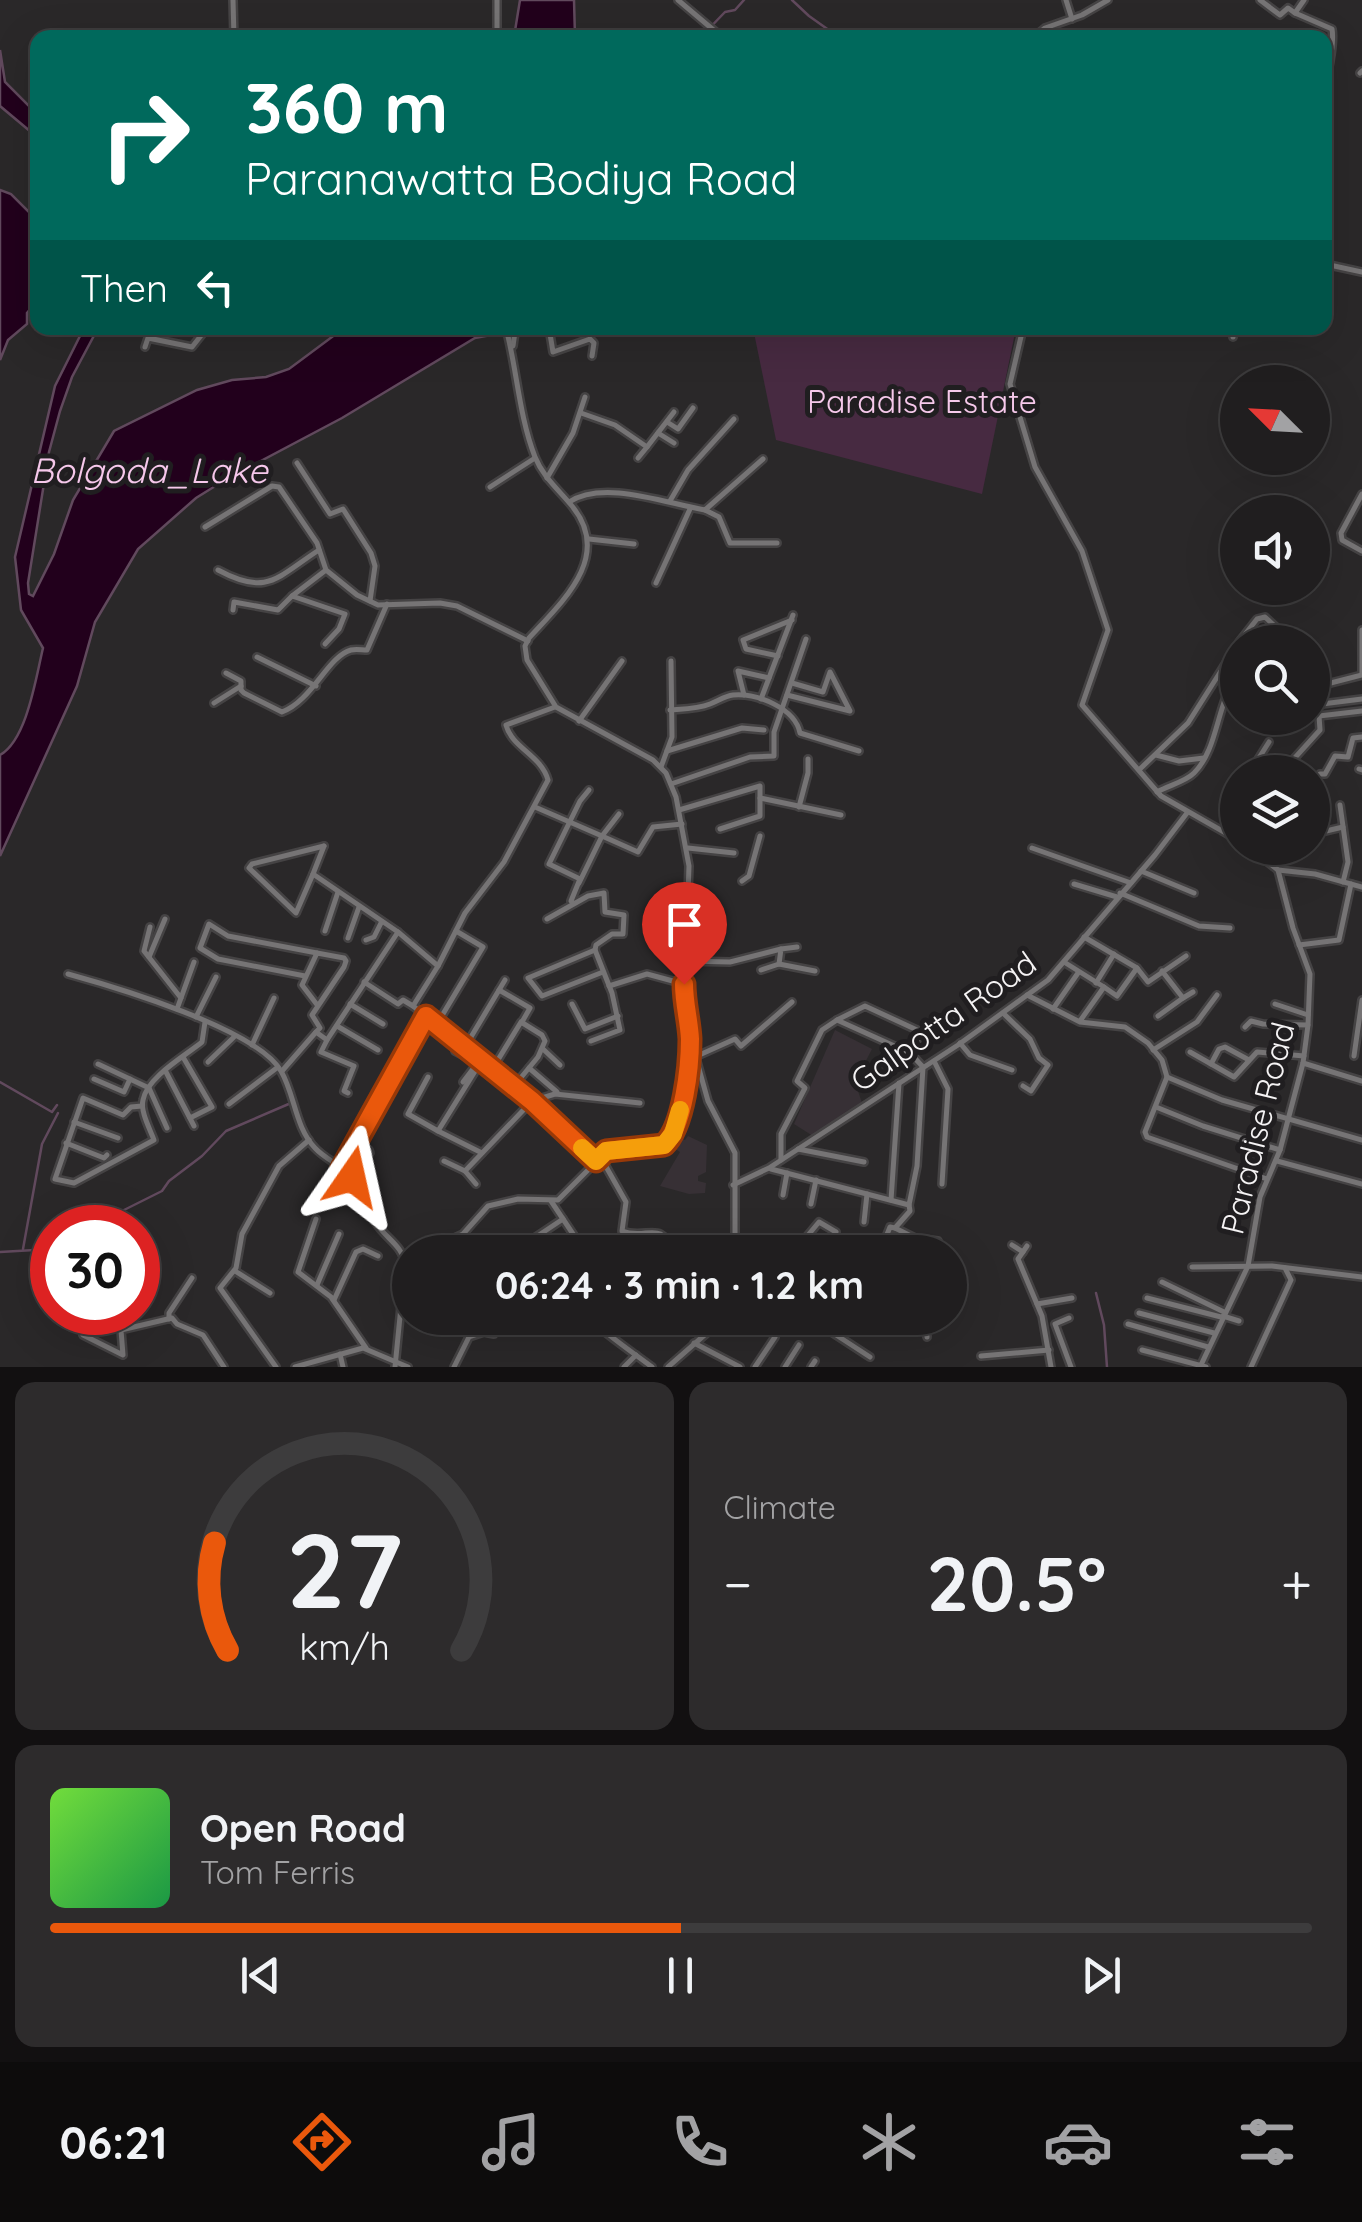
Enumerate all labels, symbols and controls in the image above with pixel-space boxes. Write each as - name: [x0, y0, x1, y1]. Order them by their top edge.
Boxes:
- text: 360 m: [245, 63, 448, 151]
- icon: right: [80, 70, 210, 200]
- text: Paranawatta Bodiya Road: [245, 150, 797, 206]
- icon: left: [188, 260, 243, 315]
- text: Then: [80, 264, 168, 312]
- north arrow: [1220, 365, 1330, 475]
- map controls: [1220, 365, 1330, 865]
- park label: Paradise Estate: [807, 381, 1037, 421]
- water label: Bolgoda_Lake: [30, 448, 269, 492]
- button: sound: [1220, 495, 1330, 605]
- button: search: [1220, 625, 1330, 735]
- button: layers: [1220, 755, 1330, 865]
- pin: [642, 882, 727, 985]
- icon: arrive: [657, 897, 712, 952]
- street label: Galpotta Road: [842, 942, 1044, 1100]
- street label: Paradise Road: [1211, 1018, 1303, 1238]
- position arrow: [300, 1125, 404, 1229]
- speed limit sign: 30: [30, 1205, 160, 1335]
- text: 06:24 · 3 min · 1.2 km: [495, 1261, 864, 1309]
- text: Climate: [724, 1487, 836, 1527]
- text: 27: [286, 1504, 402, 1634]
- text: 20.5°: [927, 1536, 1107, 1630]
- text: −: [724, 1549, 752, 1618]
- text: +: [1281, 1549, 1312, 1618]
- text: km/h: [299, 1624, 390, 1669]
- text: Open Road: [200, 1804, 406, 1852]
- text: Tom Ferris: [200, 1852, 355, 1892]
- icon: previous: [233, 1948, 288, 2003]
- icon: pause: [653, 1948, 708, 2003]
- icon: next: [1074, 1948, 1129, 2003]
- icon: directions: [287, 2107, 357, 2177]
- icon: music: [476, 2107, 546, 2177]
- icon: phone: [665, 2107, 735, 2177]
- icon: climate: [854, 2107, 924, 2177]
- icon: car: [1043, 2107, 1113, 2177]
- icon: filters: [1232, 2107, 1302, 2177]
- text: 06:21: [60, 2114, 167, 2170]

